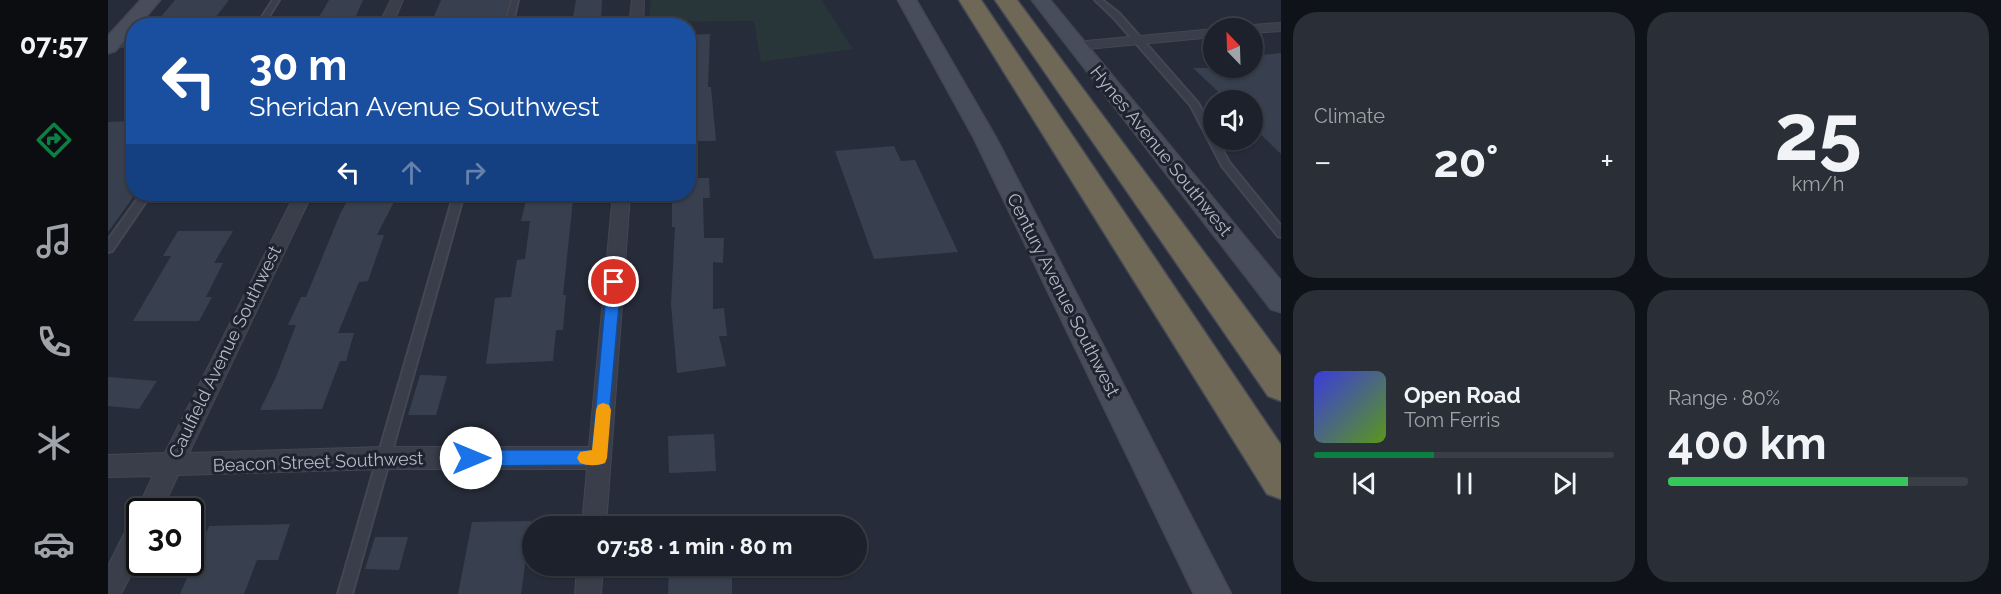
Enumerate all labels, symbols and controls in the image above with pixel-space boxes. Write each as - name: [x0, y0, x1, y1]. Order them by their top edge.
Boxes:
- north arrow: [1203, 18, 1263, 78]
- map controls: [1203, 18, 1263, 150]
- text: 07:57: [20, 29, 88, 60]
- text: 30 m: [249, 41, 347, 90]
- icon: left: [150, 42, 228, 120]
- street label: Hynes Avenue Southwest: [1086, 61, 1237, 240]
- text: 25: [1774, 87, 1862, 178]
- button: sound: [1203, 90, 1263, 150]
- text: Sheridan Avenue Southwest: [249, 91, 600, 122]
- text: Climate: [1314, 104, 1385, 128]
- icon: directions: [33, 119, 75, 161]
- text: 20°: [1433, 135, 1499, 188]
- text: −: [1314, 142, 1332, 181]
- text: +: [1600, 142, 1614, 181]
- icon: left: [332, 156, 365, 189]
- icon: ahead: [395, 156, 428, 189]
- icon: right: [458, 156, 491, 189]
- text: km/h: [1792, 172, 1844, 196]
- street label: Century Avenue Southwest: [1003, 189, 1124, 400]
- icon: music: [33, 220, 75, 262]
- street label: Caulfield Avenue Southwest: [164, 242, 285, 461]
- pin: [588, 256, 639, 307]
- icon: arrive: [597, 265, 630, 298]
- icon: phone: [33, 321, 75, 363]
- text: Open Road: [1404, 382, 1521, 408]
- text: Range · 80%: [1668, 386, 1780, 410]
- text: Tom Ferris: [1404, 408, 1500, 432]
- text: 400 km: [1668, 417, 1827, 470]
- icon: climate: [33, 422, 75, 464]
- position arrow: [439, 426, 503, 490]
- street label: Beacon Street Southwest: [212, 447, 424, 476]
- icon: previous: [1348, 467, 1381, 500]
- icon: pause: [1448, 467, 1481, 500]
- icon: next: [1548, 467, 1581, 500]
- speed limit sign: 30: [126, 498, 204, 576]
- icon: car: [33, 523, 75, 565]
- text: 07:58 · 1 min · 80 m: [597, 533, 792, 559]

